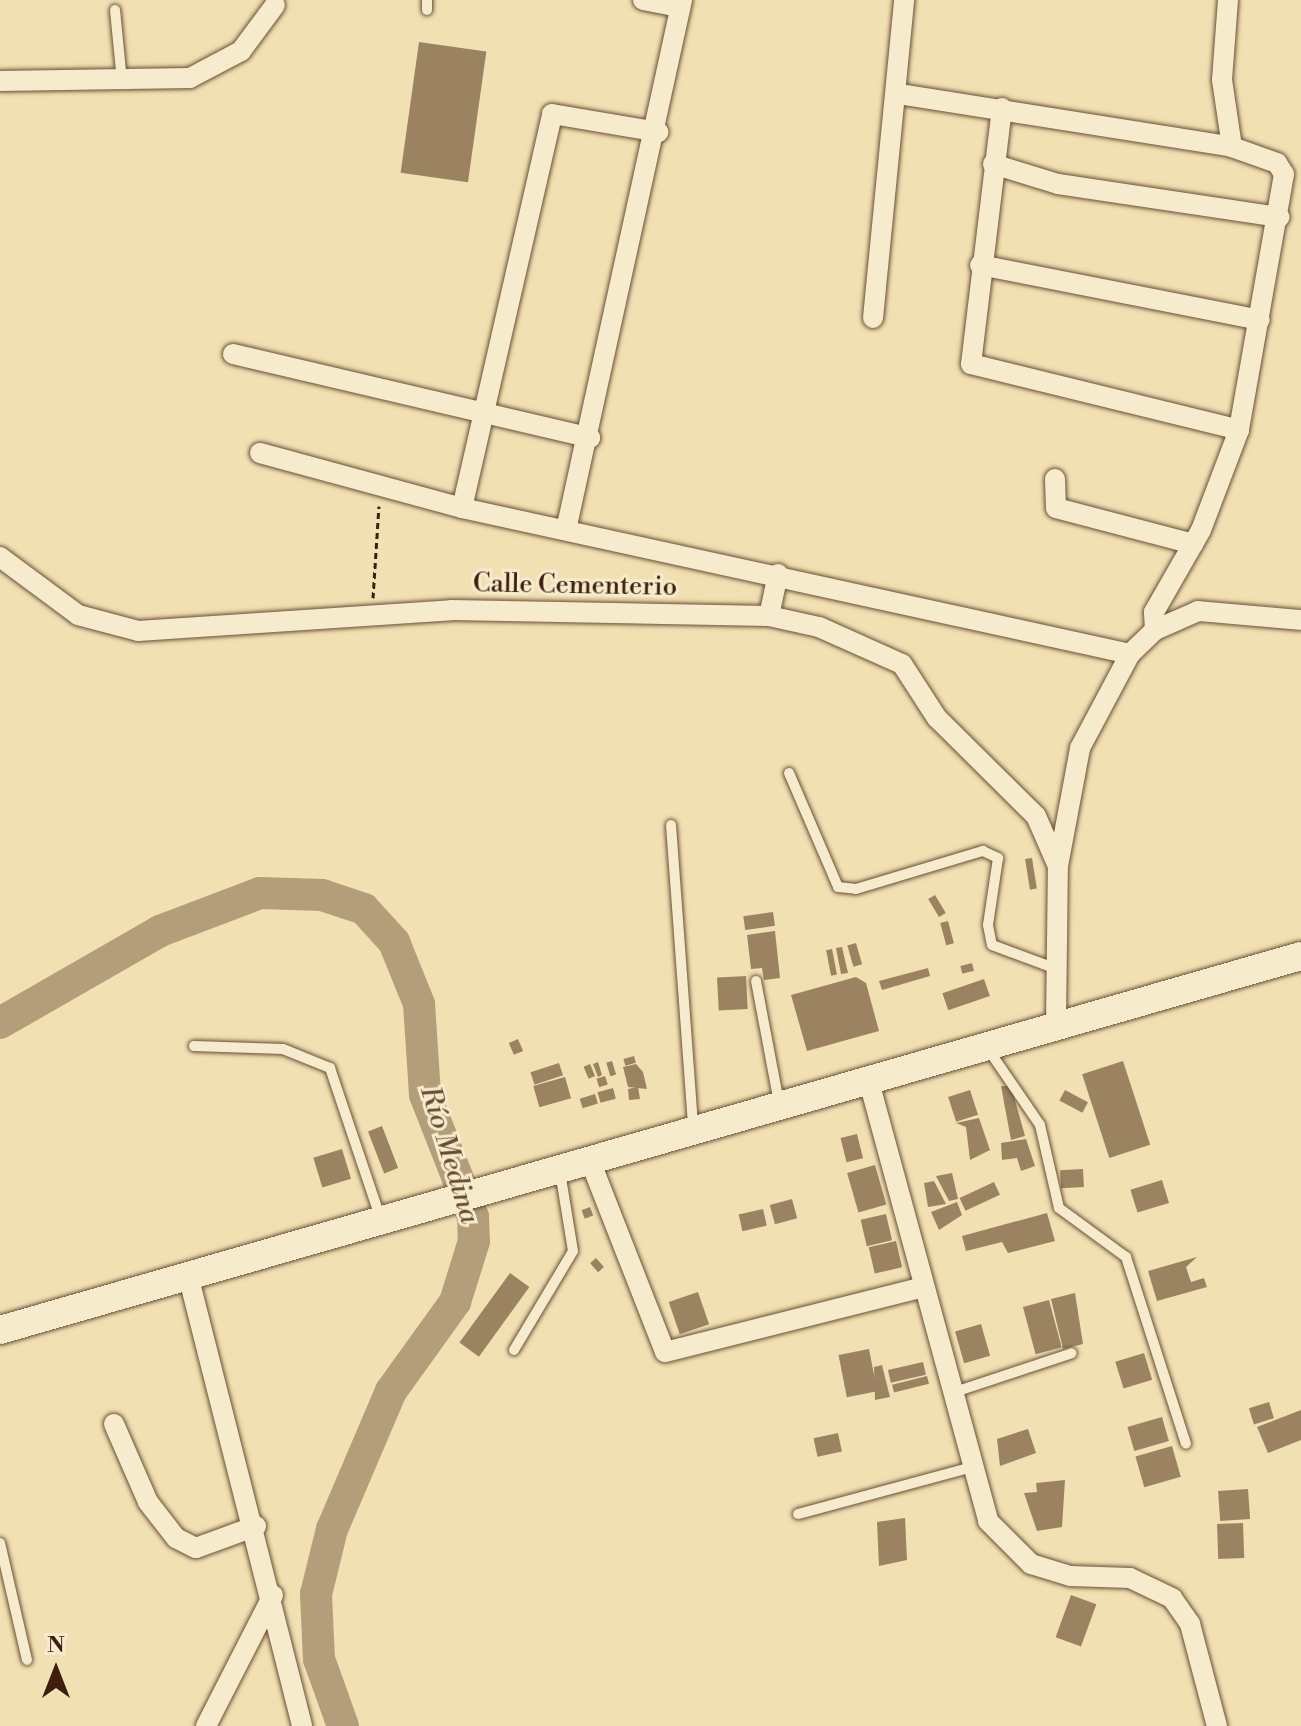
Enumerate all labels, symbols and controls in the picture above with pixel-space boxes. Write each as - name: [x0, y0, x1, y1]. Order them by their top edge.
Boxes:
- street label: Calle Cementerio: [473, 569, 677, 603]
- water label: Río Medina: [412, 1082, 486, 1228]
- north arrow: [16, 1630, 96, 1710]
- text: N: [47, 1632, 65, 1659]

